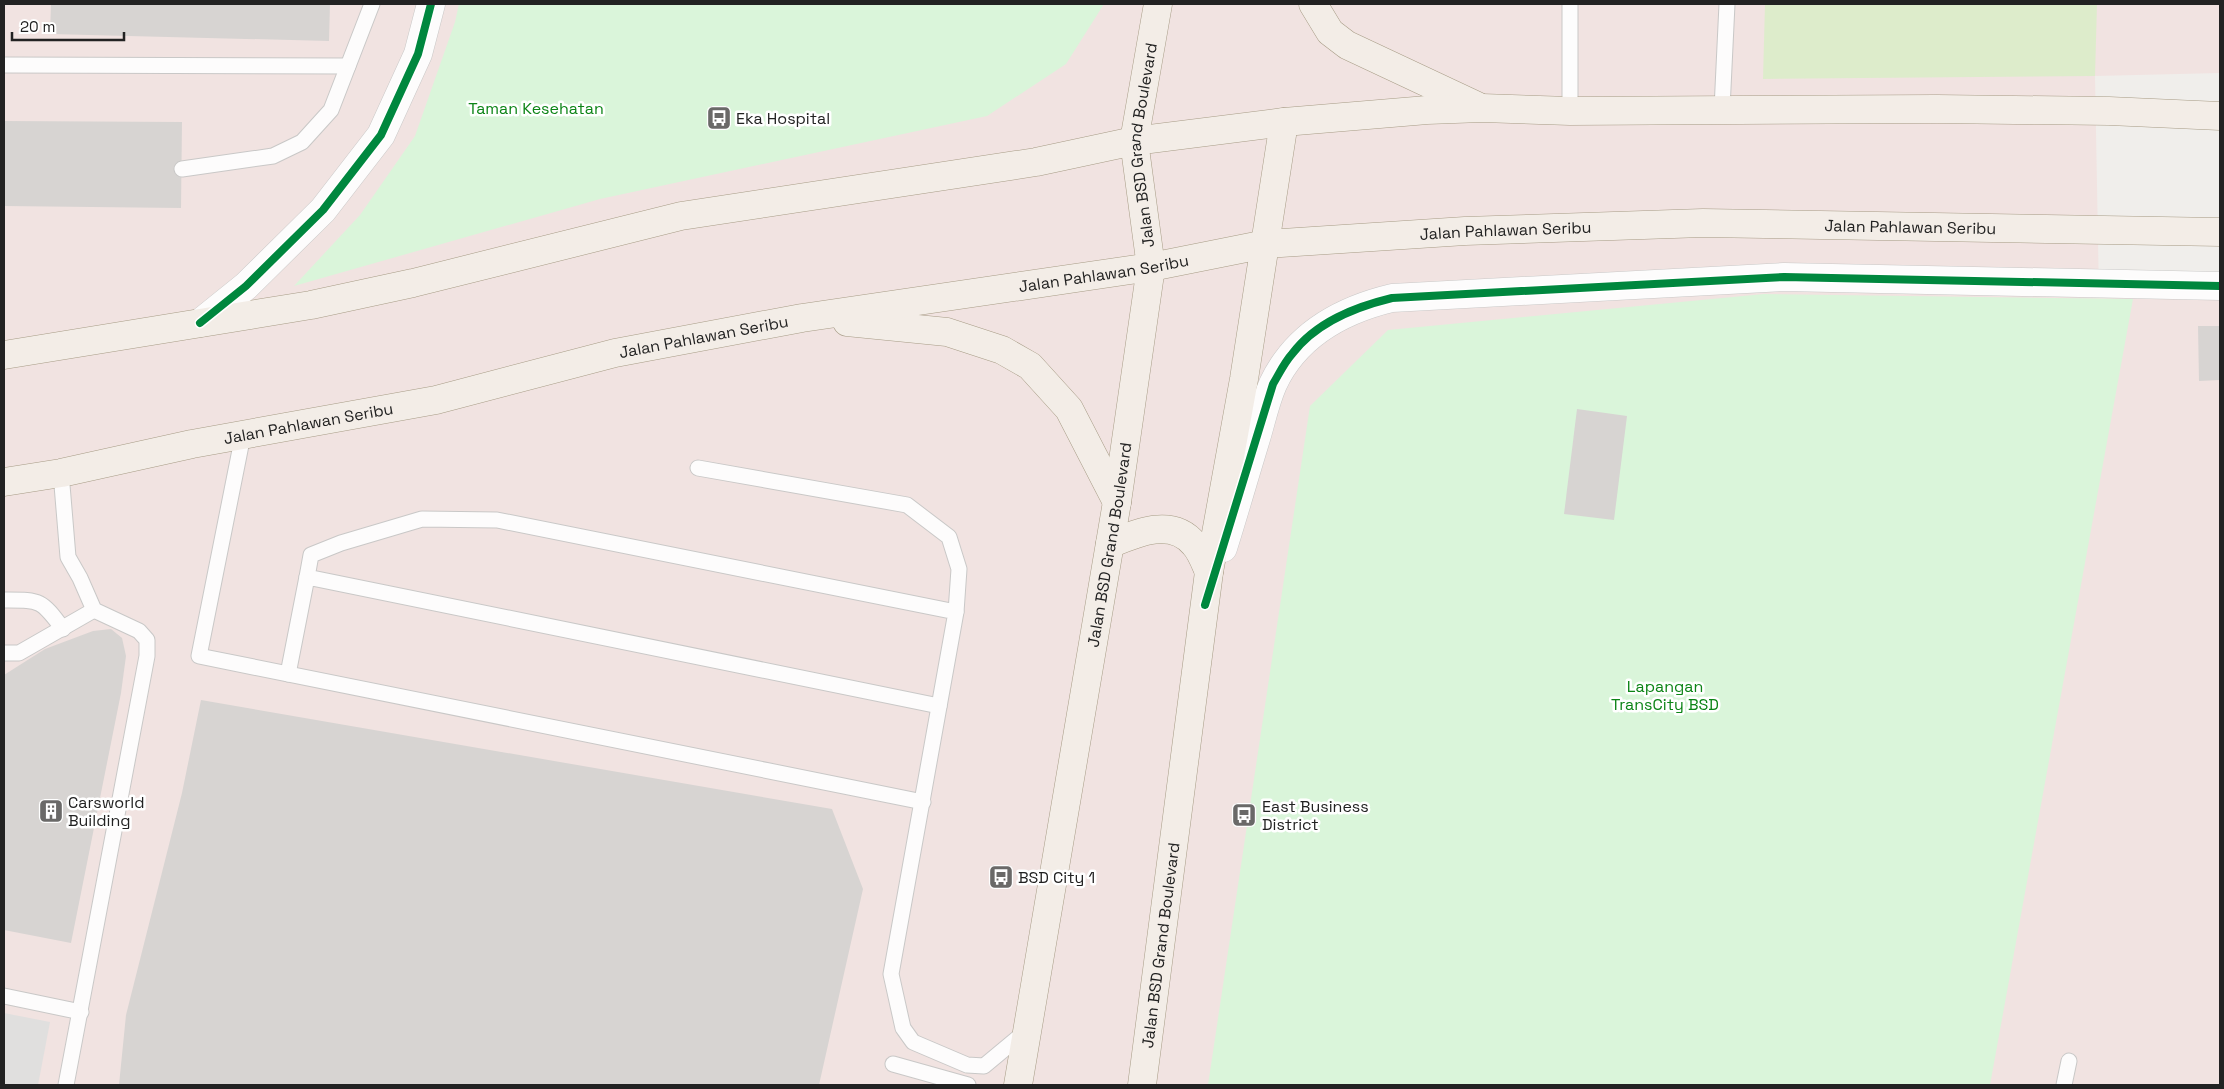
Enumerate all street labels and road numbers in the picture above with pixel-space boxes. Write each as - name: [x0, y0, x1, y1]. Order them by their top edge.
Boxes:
- street label: Jalan BSD Grand Boulevard: [1123, 41, 1162, 249]
- street label: Jalan Pahlawan Seribu: [1824, 215, 1996, 239]
- street label: Jalan Pahlawan Seribu: [1419, 216, 1592, 244]
- street label: Jalan Pahlawan Seribu: [1017, 249, 1190, 297]
- street label: Jalan Pahlawan Seribu: [617, 310, 790, 363]
- street label: Jalan Pahlawan Seribu: [222, 397, 395, 449]
- street label: Jalan BSD Grand Boulevard: [1082, 441, 1136, 649]
- street label: Jalan BSD Grand Boulevard: [1136, 841, 1184, 1049]

